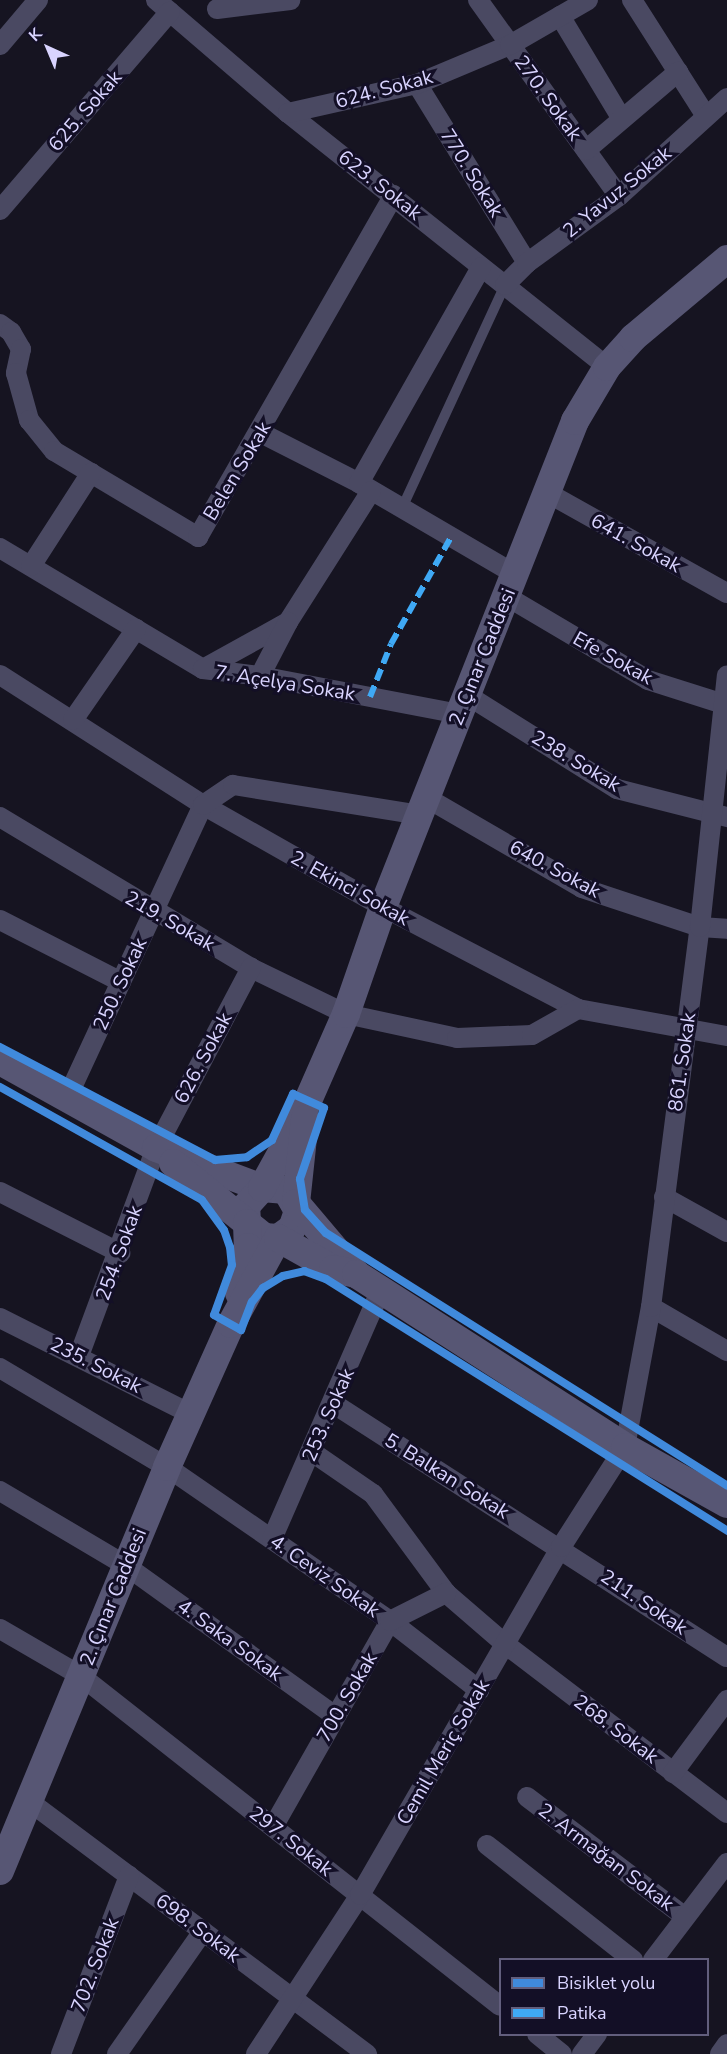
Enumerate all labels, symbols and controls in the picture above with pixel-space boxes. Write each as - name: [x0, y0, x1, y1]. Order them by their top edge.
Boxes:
- north arrow: [18, 18, 78, 78]
- text: K: [24, 23, 47, 47]
- street label: 270. Sokak: [509, 51, 587, 145]
- street label: 624. Sokak: [333, 65, 435, 113]
- street label: 625. Sokak: [43, 66, 127, 156]
- street label: 770. Sokak: [435, 124, 509, 222]
- street label: 2. Yavuz Sokak: [558, 141, 676, 243]
- street label: 623. Sokak: [333, 145, 427, 225]
- street label: Belen Sokak: [198, 417, 276, 525]
- street label: 641. Sokak: [587, 508, 685, 578]
- street label: 2. Çınar Caddesi: [444, 585, 520, 729]
- street label: Efe Sokak: [569, 626, 657, 690]
- street label: 7. Açelya Sokak: [213, 660, 357, 706]
- street label: 238. Sokak: [527, 725, 625, 797]
- street label: 640. Sokak: [505, 835, 605, 903]
- street label: 2. Ekinci Sokak: [286, 845, 414, 931]
- street label: 219. Sokak: [121, 886, 219, 956]
- street label: 250. Sokak: [88, 934, 152, 1034]
- street label: 626. Sokak: [169, 1008, 237, 1108]
- street label: 861. Sokak: [663, 1011, 701, 1113]
- street label: 254. Sokak: [91, 1202, 147, 1304]
- street label: 235. Sokak: [46, 1332, 146, 1398]
- street label: 253. Sokak: [297, 1365, 359, 1465]
- street label: 5. Balkan Sokak: [380, 1428, 514, 1524]
- street label: 2. Çınar Caddesi: [75, 1525, 151, 1669]
- street label: 4. Ceviz Sokak: [266, 1529, 384, 1623]
- street label: 211. Sokak: [596, 1564, 692, 1640]
- street label: 4. Saka Sokak: [173, 1594, 287, 1686]
- street label: 700. Sokak: [312, 1648, 382, 1746]
- street label: Cemil Meriç Sokak: [392, 1675, 494, 1829]
- street label: 268. Sokak: [569, 1689, 663, 1769]
- street label: 2. Armağan Sokak: [533, 1798, 679, 1916]
- street label: 297. Sokak: [244, 1801, 338, 1881]
- street label: 698. Sokak: [151, 1888, 245, 1968]
- street label: 702. Sokak: [66, 1914, 124, 2016]
- legend: [499, 1958, 709, 2036]
- text: Bisiklet yolu: [557, 1971, 655, 1995]
- text: Patika: [557, 2001, 606, 2025]

